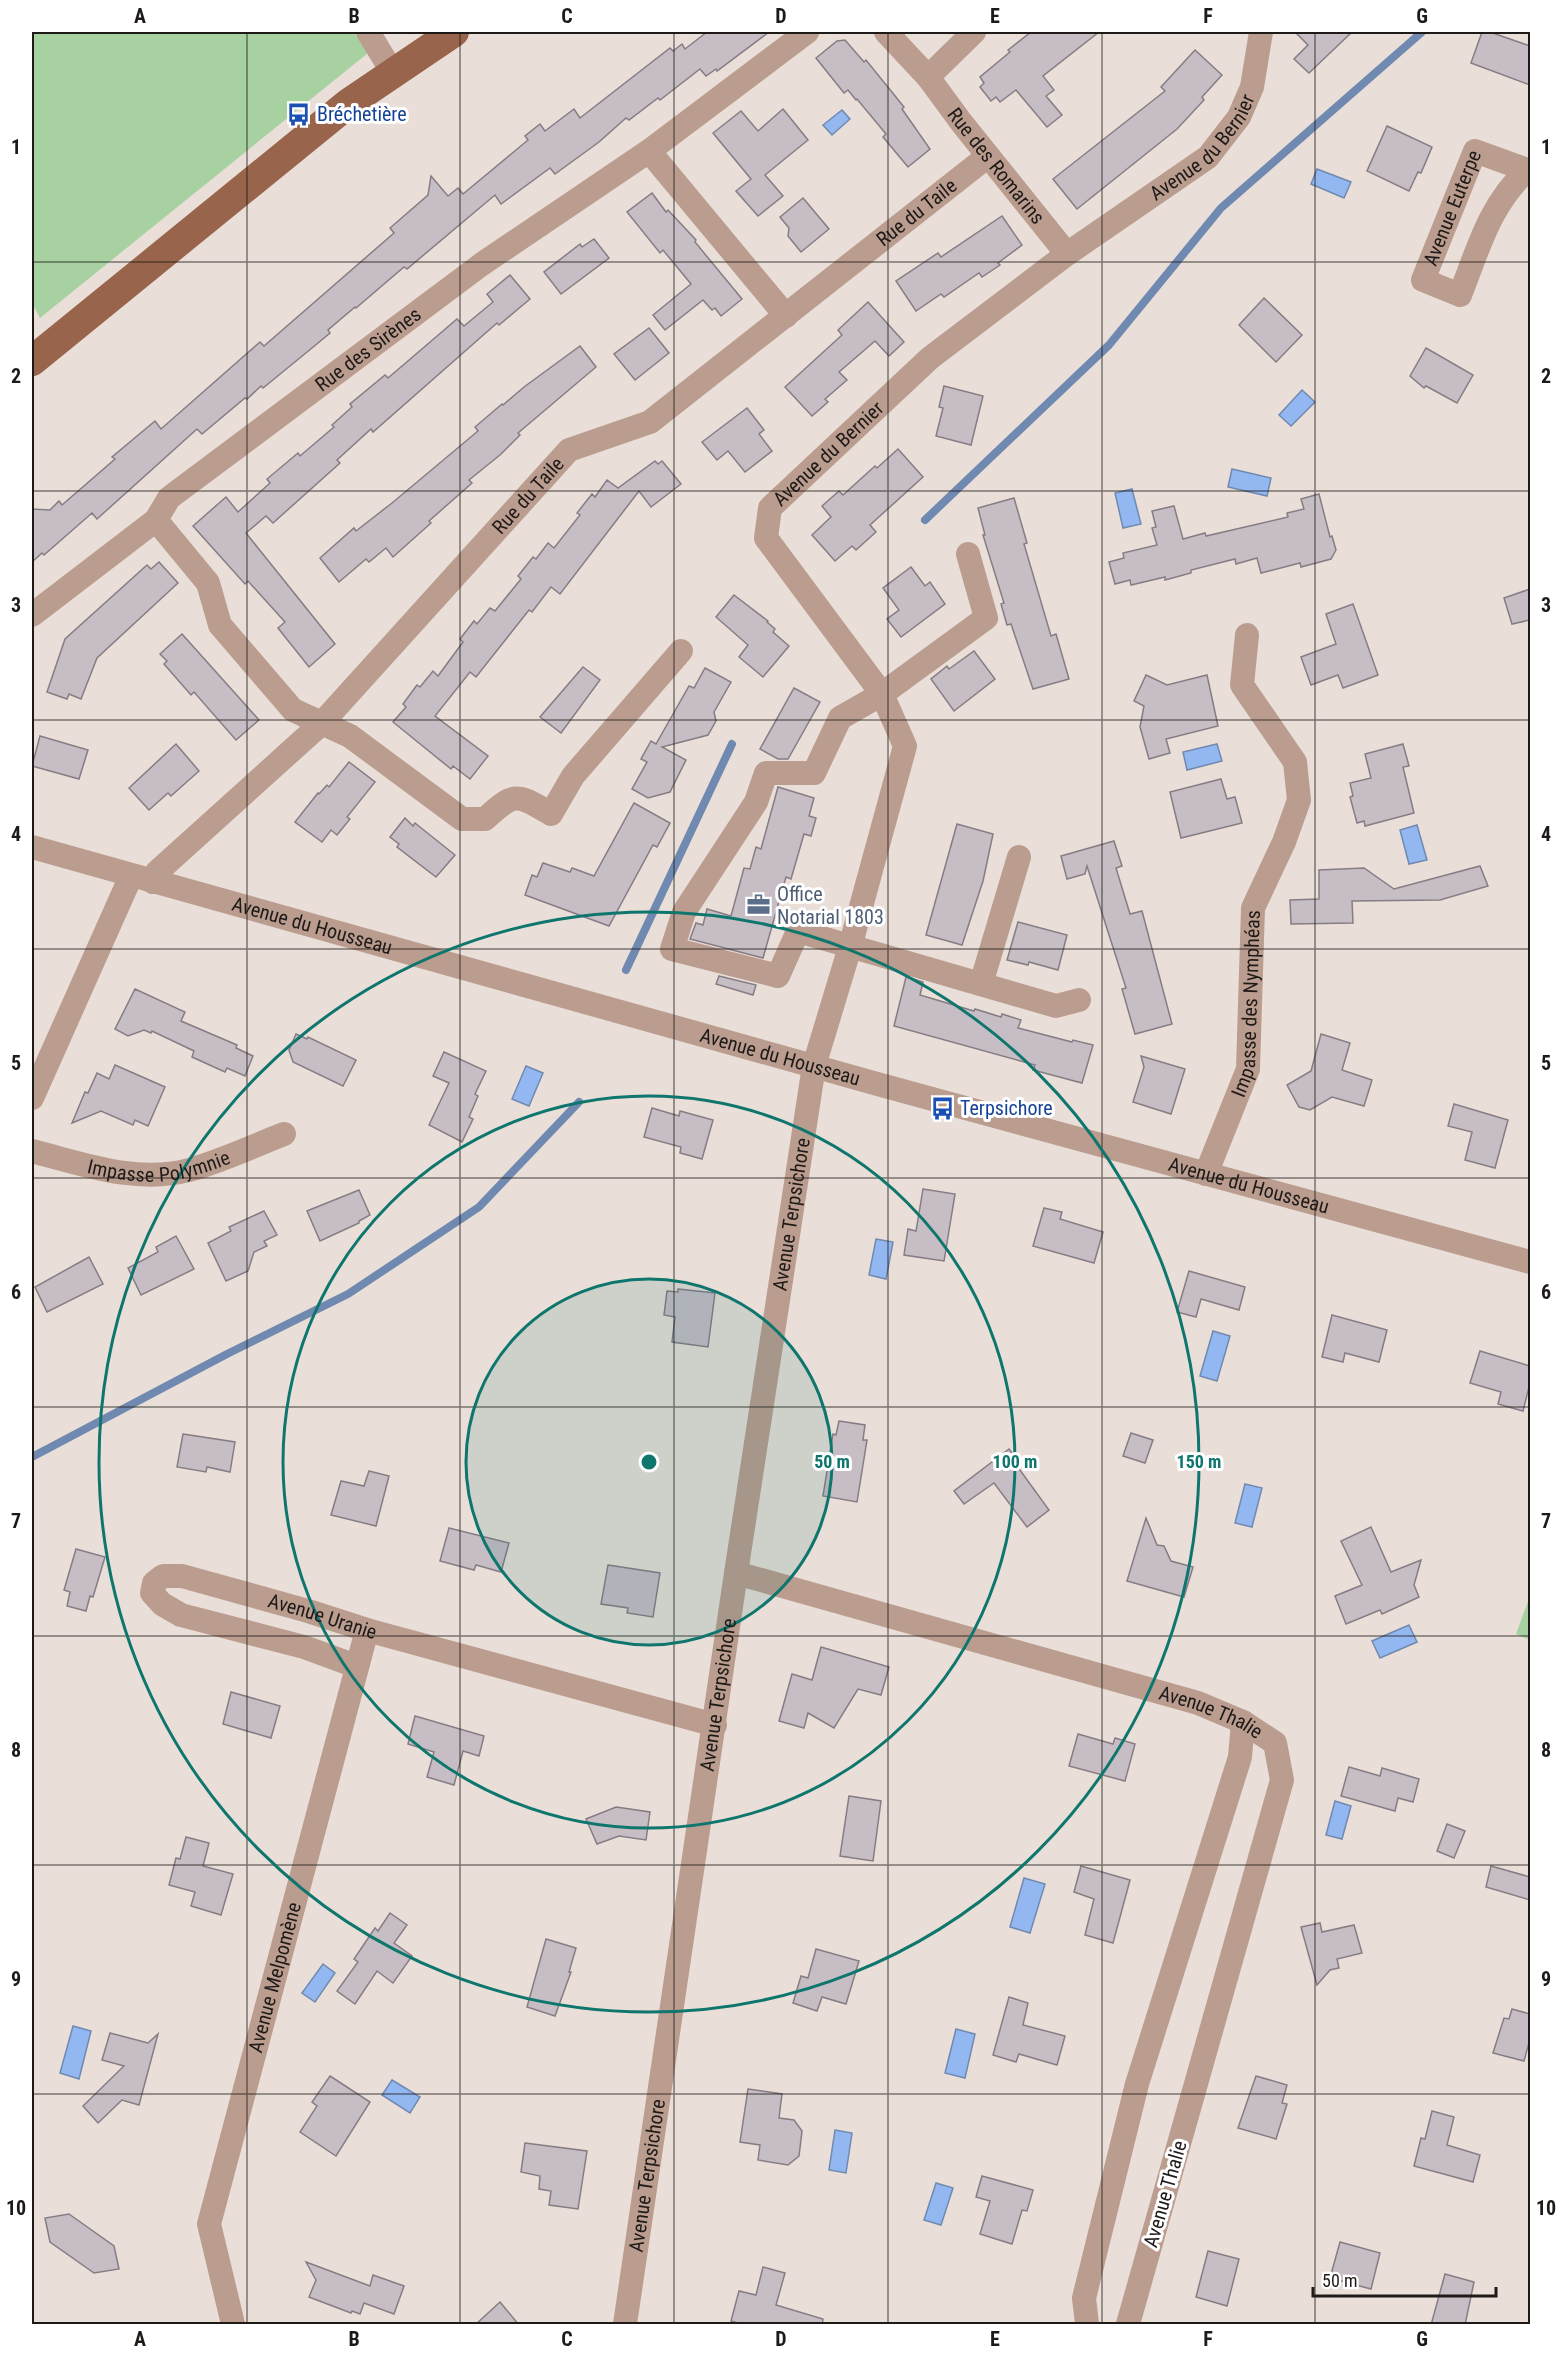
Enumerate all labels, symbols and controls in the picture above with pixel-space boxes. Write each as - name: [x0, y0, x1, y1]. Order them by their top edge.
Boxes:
- text: A: [134, 4, 146, 28]
- text: B: [348, 4, 360, 28]
- text: C: [561, 4, 573, 28]
- text: D: [775, 4, 787, 28]
- text: E: [990, 4, 1000, 28]
- text: F: [1203, 4, 1213, 28]
- text: G: [1416, 4, 1428, 28]
- street label: Avenue du Bernier: [1145, 90, 1259, 205]
- bus stop icon: Bréchetière: [286, 101, 312, 127]
- place label: Bréchetière: [317, 102, 407, 126]
- street label: Rue des Romarins: [943, 103, 1050, 229]
- text: 1: [11, 135, 21, 159]
- text: 1: [1541, 135, 1551, 159]
- street label: Avenue Euterpe: [1418, 147, 1486, 269]
- street label: Rue du Taile: [871, 173, 961, 251]
- street label: Rue des Sirènes: [310, 302, 426, 397]
- text: 2: [11, 364, 21, 388]
- text: 2: [1541, 364, 1551, 388]
- street label: Avenue du Bernier: [768, 396, 888, 511]
- street label: Rue du Taile: [487, 452, 569, 539]
- text: 3: [11, 593, 21, 617]
- text: 3: [1541, 593, 1551, 617]
- text: 4: [11, 822, 21, 846]
- text: 4: [1541, 822, 1551, 846]
- place label: Office Notarial 1803: [777, 882, 884, 929]
- street label: Avenue du Housseau: [229, 892, 395, 959]
- office icon: Office Notarial 1803: [746, 892, 772, 918]
- street label: Impasse des Nymphéas: [1226, 910, 1265, 1101]
- street label: Avenue du Housseau: [697, 1023, 863, 1091]
- text: 5: [11, 1051, 21, 1075]
- text: 5: [1541, 1051, 1551, 1075]
- bus stop icon: Terpsichore: [929, 1095, 955, 1121]
- place label: Terpsichore: [960, 1096, 1053, 1120]
- street label: Avenue Terpsichore: [768, 1136, 815, 1293]
- street label: Impasse Polymnie: [85, 1145, 233, 1187]
- street label: Avenue du Housseau: [1166, 1152, 1332, 1219]
- text: 6: [11, 1280, 21, 1304]
- text: 6: [1541, 1280, 1551, 1304]
- text: 50 m: [814, 1451, 850, 1472]
- text: 100 m: [993, 1451, 1037, 1472]
- text: 150 m: [1177, 1451, 1221, 1472]
- centre of rings: [639, 1452, 659, 1472]
- text: 7: [11, 1509, 21, 1533]
- text: 7: [1541, 1509, 1551, 1533]
- street label: Avenue Uranie: [265, 1589, 379, 1644]
- street label: Avenue Terpsichore: [695, 1617, 741, 1773]
- street label: Avenue Thalie: [1156, 1681, 1267, 1744]
- text: 8: [11, 1738, 21, 1762]
- text: 8: [1541, 1738, 1551, 1762]
- street label: Avenue Melpomène: [243, 1900, 306, 2055]
- text: 9: [11, 1967, 21, 1991]
- text: 9: [1541, 1967, 1551, 1991]
- street label: Avenue Terpsichore: [624, 2097, 670, 2254]
- street label: Avenue Thalie: [1138, 2138, 1192, 2250]
- text: 10: [6, 2196, 26, 2220]
- text: 10: [1536, 2196, 1556, 2220]
- scale bar: [1313, 2260, 1496, 2298]
- text: 50 m: [1322, 2270, 1357, 2291]
- text: A: [134, 2327, 146, 2351]
- text: B: [348, 2327, 360, 2351]
- text: C: [561, 2327, 573, 2351]
- text: D: [775, 2327, 787, 2351]
- text: E: [990, 2327, 1000, 2351]
- text: F: [1203, 2327, 1213, 2351]
- text: G: [1416, 2327, 1428, 2351]

